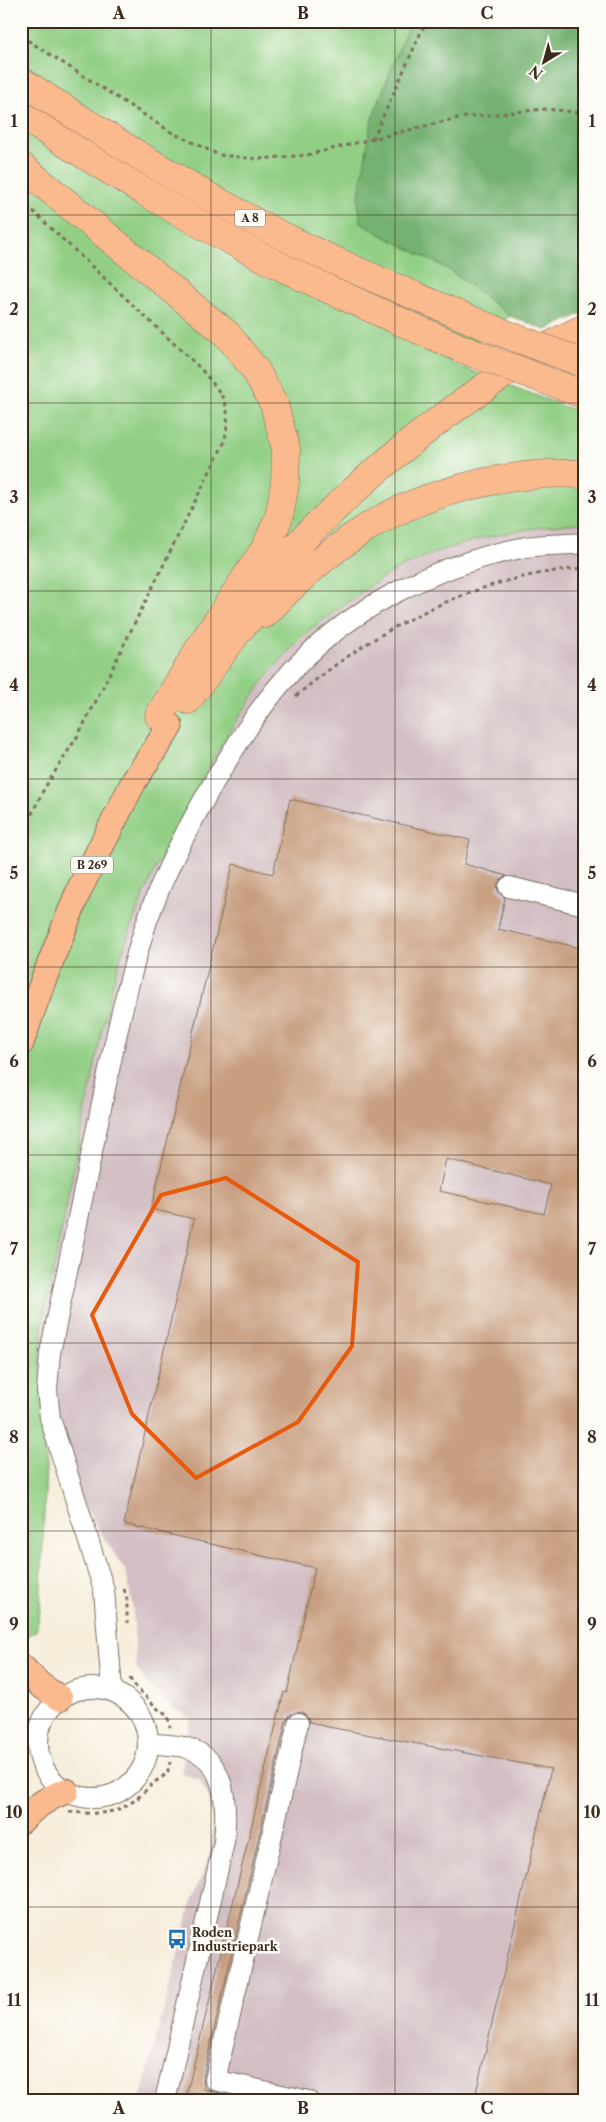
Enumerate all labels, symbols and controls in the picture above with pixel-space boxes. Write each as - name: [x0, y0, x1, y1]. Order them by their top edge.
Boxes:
- text: A: [112, 3, 126, 23]
- text: B: [297, 3, 309, 23]
- text: C: [481, 3, 493, 23]
- north arrow: [518, 38, 568, 88]
- text: N: [526, 62, 546, 83]
- text: 1: [10, 111, 18, 131]
- text: 1: [588, 111, 596, 131]
- road number: A 8: [235, 210, 265, 227]
- text: 2: [9, 299, 19, 319]
- text: 2: [587, 299, 597, 319]
- text: 3: [9, 487, 19, 507]
- text: 3: [587, 487, 597, 507]
- text: 4: [9, 675, 19, 695]
- text: 4: [587, 675, 597, 695]
- road number: B 269: [71, 856, 113, 874]
- text: 5: [10, 863, 19, 883]
- text: 5: [588, 863, 597, 883]
- text: 6: [9, 1051, 19, 1071]
- text: 6: [587, 1051, 597, 1071]
- text: 7: [10, 1239, 19, 1259]
- text: 7: [588, 1239, 597, 1259]
- text: 8: [9, 1427, 19, 1447]
- text: 8: [587, 1427, 597, 1447]
- text: 9: [9, 1614, 19, 1634]
- text: 9: [587, 1614, 597, 1634]
- text: 10: [5, 1802, 23, 1822]
- text: 10: [583, 1802, 601, 1822]
- place label: Roden Industriepark: [192, 1925, 279, 1954]
- bus stop icon: Roden Industriepark: [166, 1928, 188, 1950]
- text: 11: [7, 1990, 22, 2010]
- text: 11: [585, 1990, 600, 2010]
- text: A: [112, 2098, 126, 2118]
- text: B: [297, 2098, 309, 2118]
- text: C: [481, 2098, 493, 2118]

